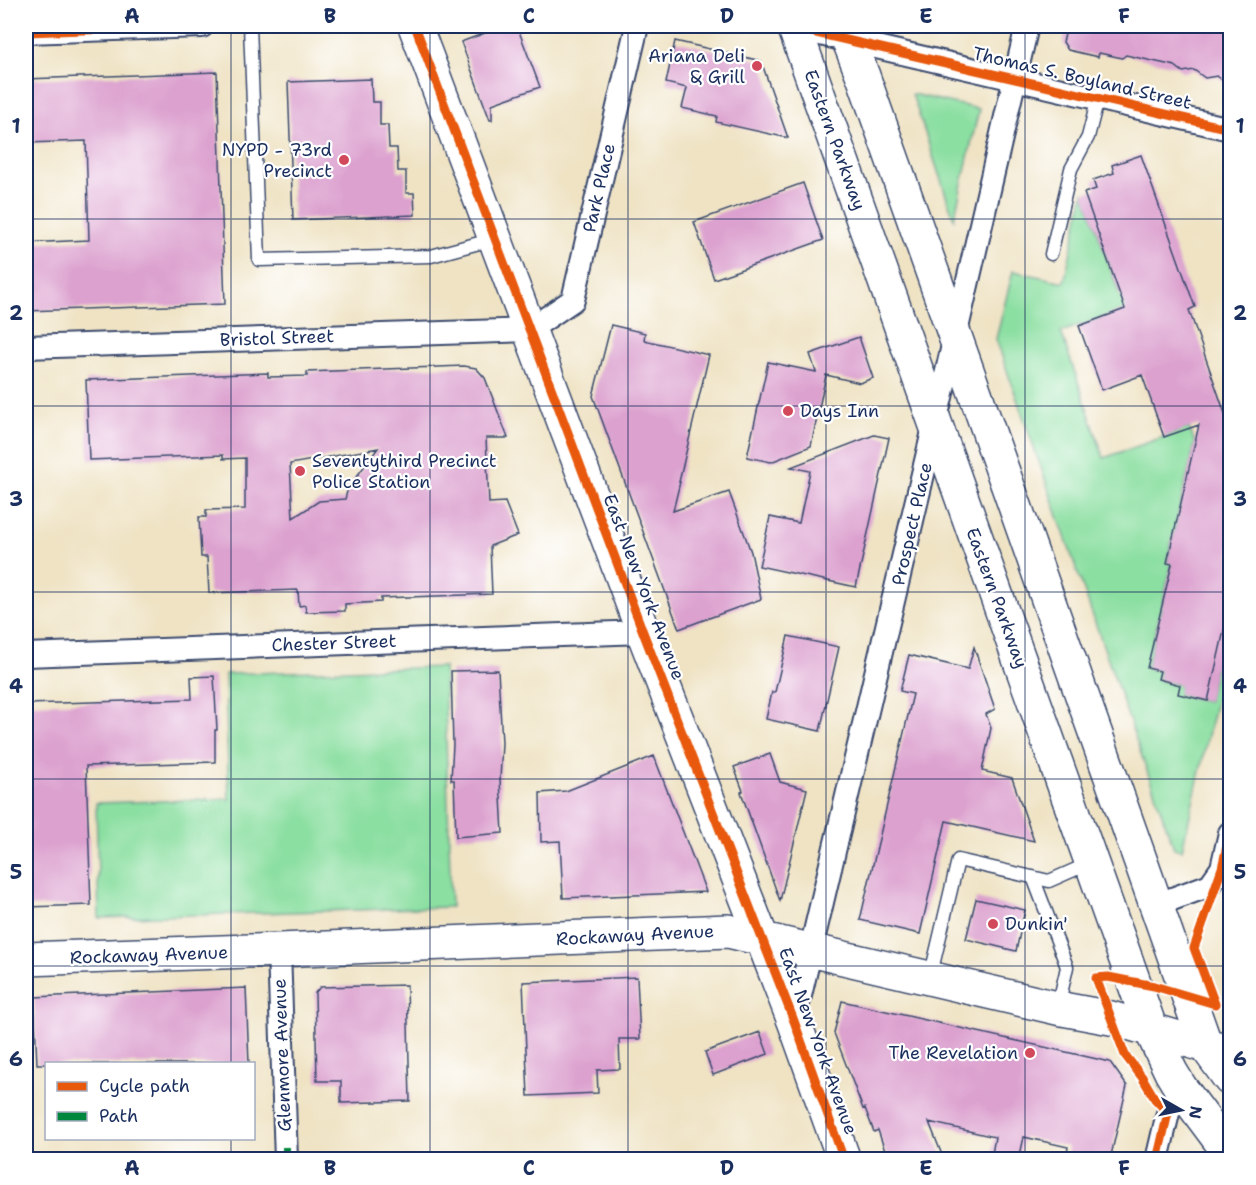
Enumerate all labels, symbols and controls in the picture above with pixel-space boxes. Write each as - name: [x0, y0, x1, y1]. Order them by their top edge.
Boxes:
- text: A: [124, 3, 140, 29]
- text: B: [324, 3, 336, 29]
- text: C: [523, 3, 535, 29]
- text: D: [720, 3, 734, 29]
- text: E: [919, 3, 933, 29]
- text: F: [1118, 3, 1130, 29]
- street label: Thomas S. Boyland Street: [970, 41, 1194, 115]
- place label: Ariana Deli & Grill: [648, 44, 746, 89]
- marker: Ariana Deli & Grill: [750, 59, 764, 73]
- street label: Eastern Parkway: [798, 66, 872, 214]
- text: 1: [11, 113, 21, 139]
- text: 1: [1235, 113, 1245, 139]
- place label: NYPD - 73rd Precinct: [222, 138, 332, 183]
- street label: Park Place: [577, 141, 621, 235]
- marker: NYPD - 73rd Precinct: [337, 153, 351, 167]
- text: 2: [9, 300, 23, 326]
- text: 2: [1233, 300, 1247, 326]
- street label: Bristol Street: [219, 324, 335, 352]
- place label: Days Inn: [800, 399, 879, 423]
- marker: Days Inn: [781, 404, 795, 418]
- place label: Seventythird Precinct Police Station: [312, 449, 497, 494]
- street label: Prospect Place: [886, 460, 938, 588]
- marker: Seventythird Precinct Police Station: [293, 464, 307, 478]
- text: 3: [9, 486, 23, 512]
- text: 3: [1233, 486, 1247, 512]
- street label: East New York Avenue: [597, 491, 691, 683]
- street label: Eastern Parkway: [960, 524, 1034, 672]
- street label: Chester Street: [271, 629, 397, 657]
- text: 4: [9, 673, 23, 699]
- text: 4: [1233, 673, 1247, 699]
- text: 5: [10, 859, 22, 885]
- text: 5: [1234, 859, 1246, 885]
- place label: Dunkin': [1005, 912, 1068, 936]
- marker: Dunkin': [986, 917, 1000, 931]
- street label: Rockaway Avenue: [555, 919, 715, 951]
- street label: Rockaway Avenue: [69, 940, 229, 970]
- street label: East New York Avenue: [773, 944, 863, 1138]
- street label: Glenmore Avenue: [267, 978, 297, 1132]
- place label: The Revelation: [889, 1041, 1018, 1065]
- text: 6: [9, 1046, 23, 1072]
- marker: The Revelation: [1023, 1046, 1037, 1060]
- text: 6: [1233, 1046, 1247, 1072]
- legend: [45, 1062, 255, 1140]
- text: Cycle path: [99, 1074, 190, 1098]
- north arrow: [1151, 1080, 1211, 1140]
- text: Path: [99, 1104, 138, 1128]
- text: N: [1184, 1104, 1207, 1120]
- text: A: [124, 1155, 140, 1181]
- text: B: [324, 1155, 336, 1181]
- text: C: [523, 1155, 535, 1181]
- text: D: [720, 1155, 734, 1181]
- text: E: [919, 1155, 933, 1181]
- text: F: [1118, 1155, 1130, 1181]

